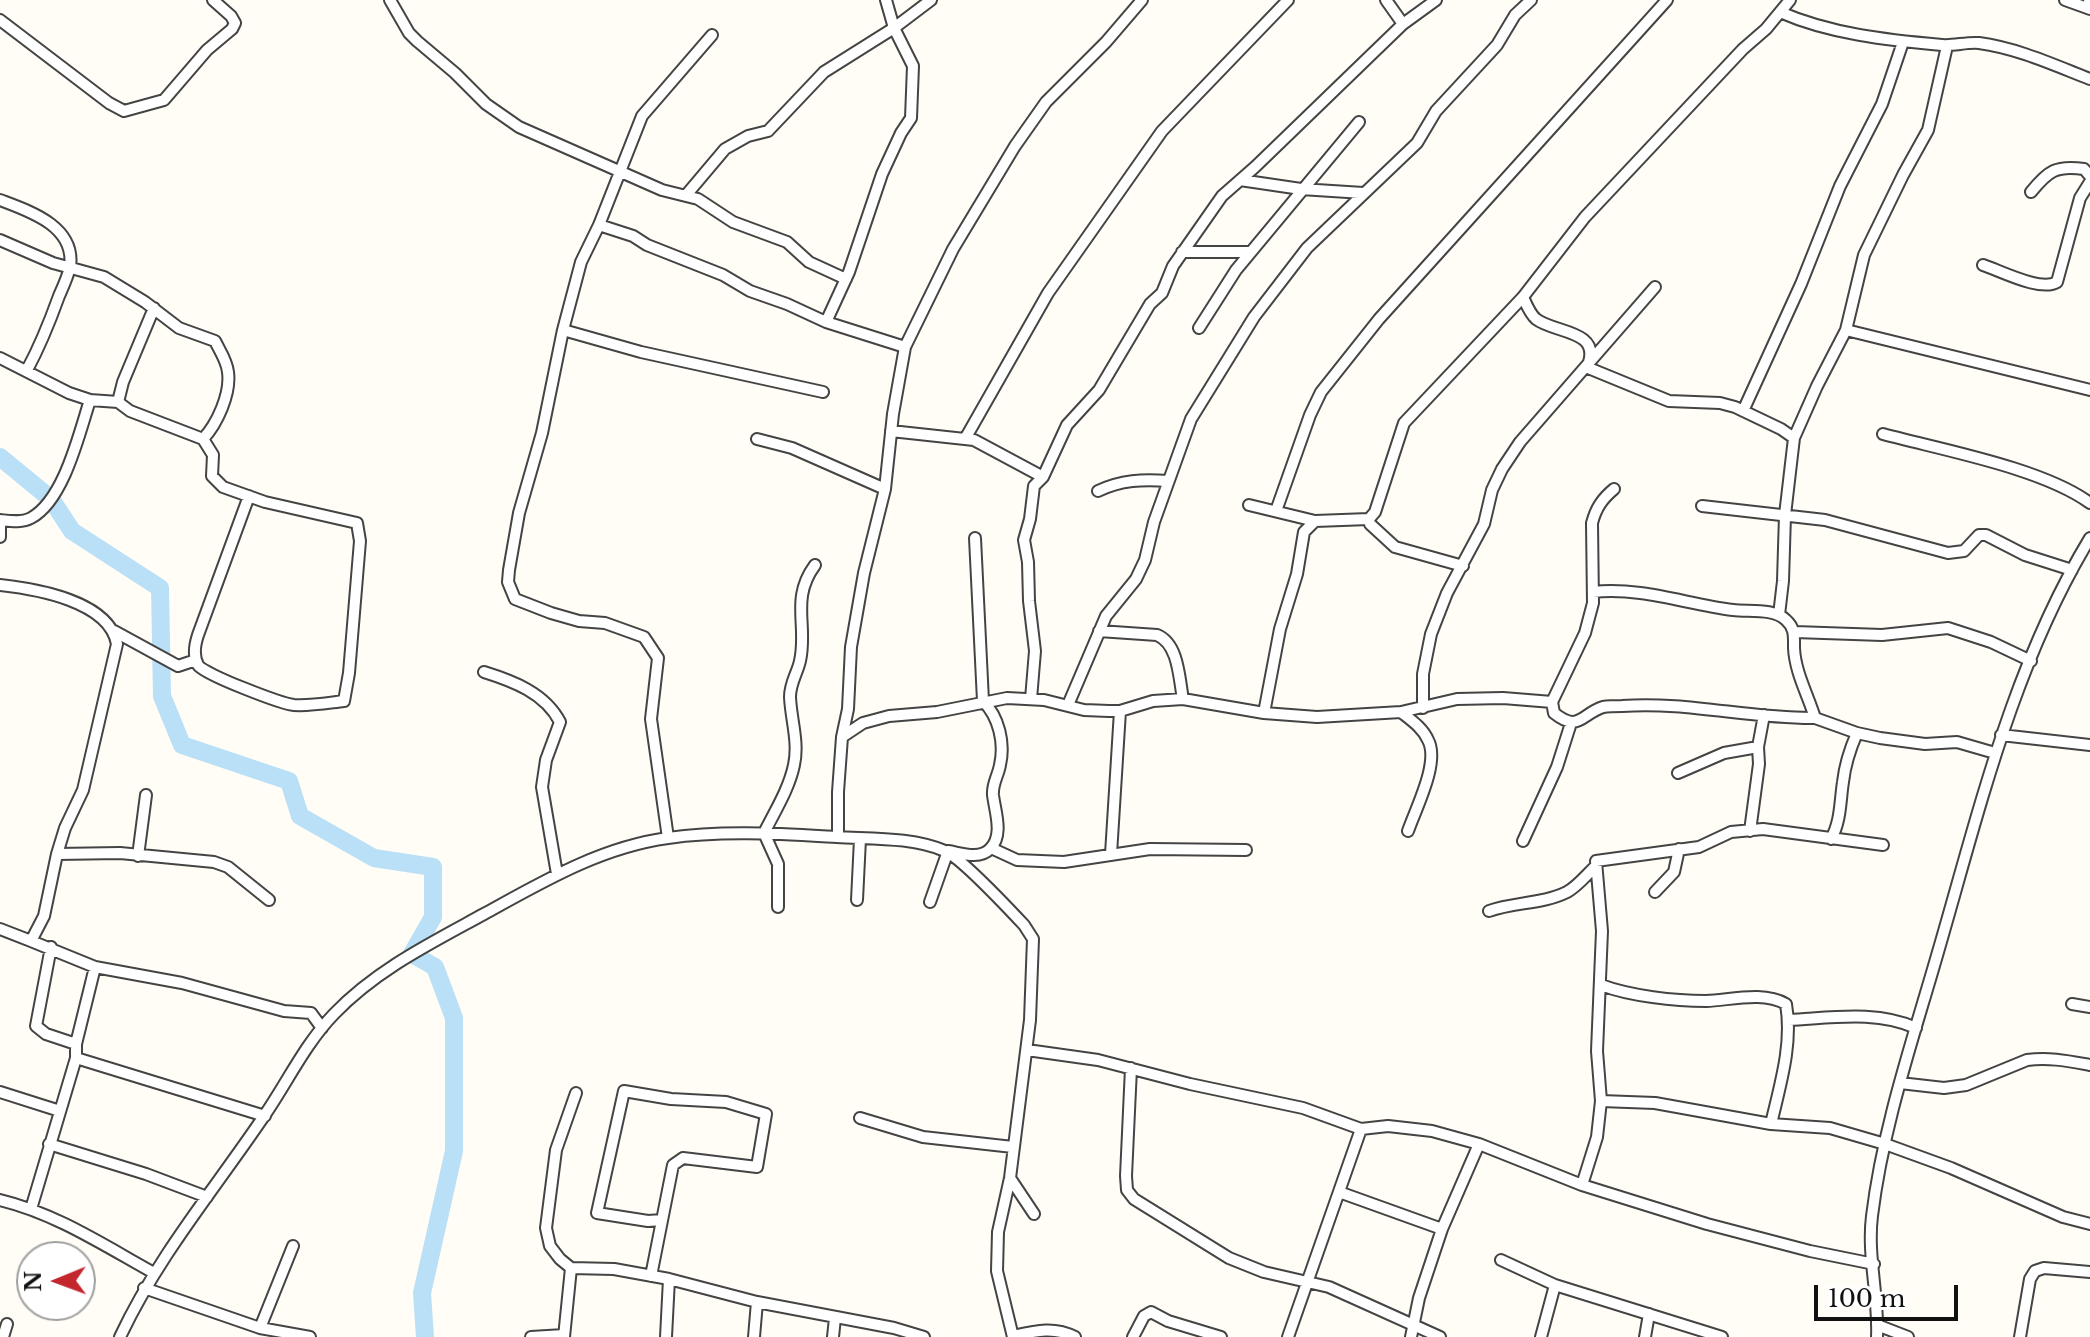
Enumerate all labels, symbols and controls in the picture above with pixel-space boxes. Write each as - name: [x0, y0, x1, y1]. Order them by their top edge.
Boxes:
- north arrow: [16, 1241, 96, 1321]
- scale bar: [1818, 1269, 1962, 1319]
- text: N: [20, 1271, 47, 1292]
- text: 100 m: [1828, 1284, 1906, 1313]

